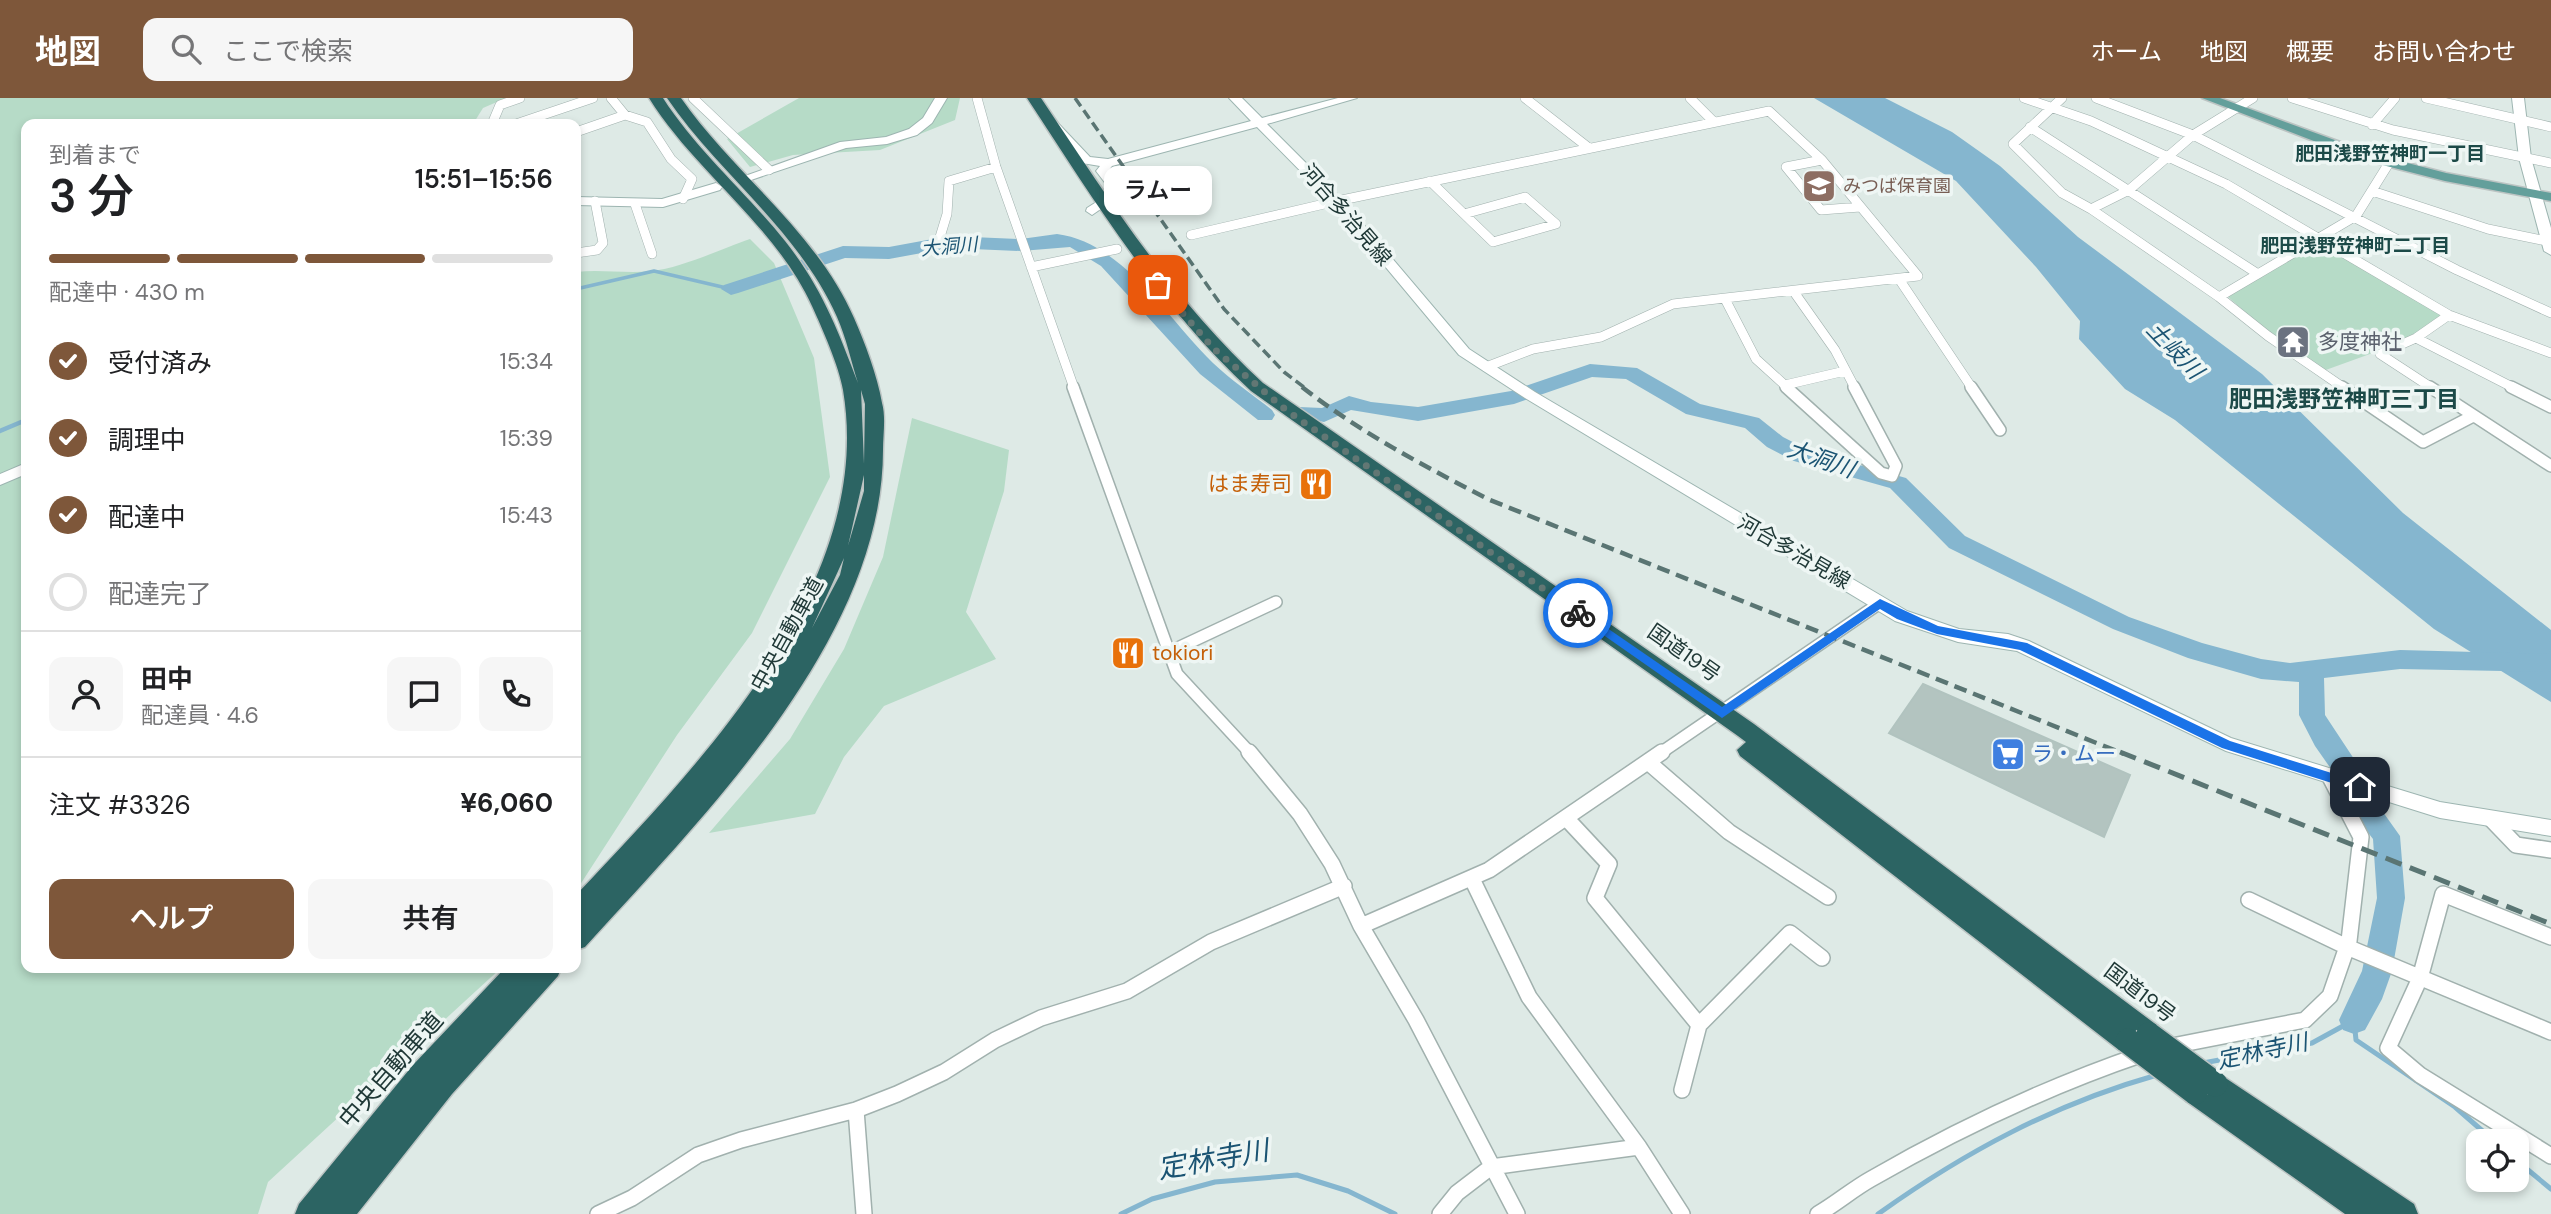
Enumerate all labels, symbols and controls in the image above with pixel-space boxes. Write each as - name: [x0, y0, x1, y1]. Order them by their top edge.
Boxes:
- search box: [143, 18, 633, 81]
- text: 地図: [35, 30, 101, 73]
- icon: search: [167, 30, 205, 68]
- text: ここで検索: [223, 34, 353, 68]
- text: ホーム: [2091, 36, 2162, 67]
- text: 地図: [2200, 36, 2248, 67]
- text: 概要: [2286, 36, 2334, 67]
- text: お問い合わせ: [2372, 36, 2516, 67]
- text: 到着まで: [49, 140, 141, 170]
- district label: 肥田浅野笠神町一丁目: [2295, 141, 2485, 166]
- street label: 河合多治見線: [1294, 158, 1398, 272]
- text: 15:51–15:56: [415, 162, 553, 196]
- text: 3 分: [49, 166, 134, 226]
- callout: ラムー: [1104, 166, 1212, 215]
- school or university icon: みつば保育園: [1800, 167, 1838, 205]
- place label: みつば保育園: [1843, 174, 1951, 198]
- text: ラムー: [1124, 175, 1192, 205]
- water label: 大洞川: [920, 231, 981, 261]
- district label: 肥田浅野笠神町二丁目: [2260, 233, 2450, 258]
- pin: [1128, 255, 1188, 315]
- icon: bag: [1139, 266, 1177, 304]
- text: 配達中 · 430 m: [49, 277, 205, 307]
- water label: 土岐川: [2140, 315, 2212, 387]
- temple icon: 多度神社: [2274, 323, 2312, 361]
- place label: 多度神社: [2318, 328, 2402, 356]
- icon: check: [49, 342, 87, 380]
- text: 受付済み: [108, 346, 212, 380]
- text: 15:34: [500, 346, 553, 376]
- district label: 肥田浅野笠神町三丁目: [2229, 384, 2459, 414]
- icon: check: [49, 419, 87, 457]
- text: 調理中: [108, 423, 186, 457]
- text: 15:39: [500, 423, 553, 453]
- water label: 大洞川: [1783, 434, 1861, 485]
- restaurant icon: はま寿司: [1297, 465, 1335, 503]
- place label: はま寿司: [1208, 470, 1292, 498]
- icon: check: [49, 496, 87, 534]
- text: 配達中: [108, 500, 186, 534]
- text: 15:43: [500, 500, 553, 530]
- street label: 河合多治見線: [1732, 508, 1856, 596]
- street label: 中央自動車道: [744, 572, 830, 696]
- text: 配達完了: [108, 577, 212, 611]
- courier: [1543, 578, 1613, 648]
- icon: bike: [1559, 594, 1597, 632]
- street label: 国道19号: [1642, 618, 1726, 688]
- restaurant icon: tokiori: [1109, 634, 1147, 672]
- place label: tokiori: [1152, 639, 1213, 667]
- button: person: [49, 657, 123, 731]
- button: chat: [387, 657, 461, 731]
- button: phone: [479, 657, 553, 731]
- text: 田中: [141, 662, 193, 696]
- text: 配達員 · 4.6: [141, 700, 259, 730]
- supermarket icon: ラ・ムー: [1989, 735, 2027, 773]
- place label: ラ・ムー: [2032, 740, 2116, 768]
- pin: [2330, 757, 2390, 817]
- icon: home: [2341, 768, 2379, 806]
- text: ¥6,060: [460, 786, 553, 820]
- text: 注文 #3326: [49, 788, 191, 822]
- button: ヘルプ: [49, 879, 294, 959]
- button: 共有: [308, 879, 553, 959]
- street label: 国道19号: [2099, 957, 2181, 1029]
- street label: 中央自動車道: [332, 1005, 450, 1134]
- water label: 定林寺川: [2214, 1026, 2313, 1075]
- map controls: [2466, 1129, 2529, 1192]
- button: locate: [2466, 1129, 2529, 1192]
- water label: 定林寺川: [1155, 1131, 1274, 1187]

